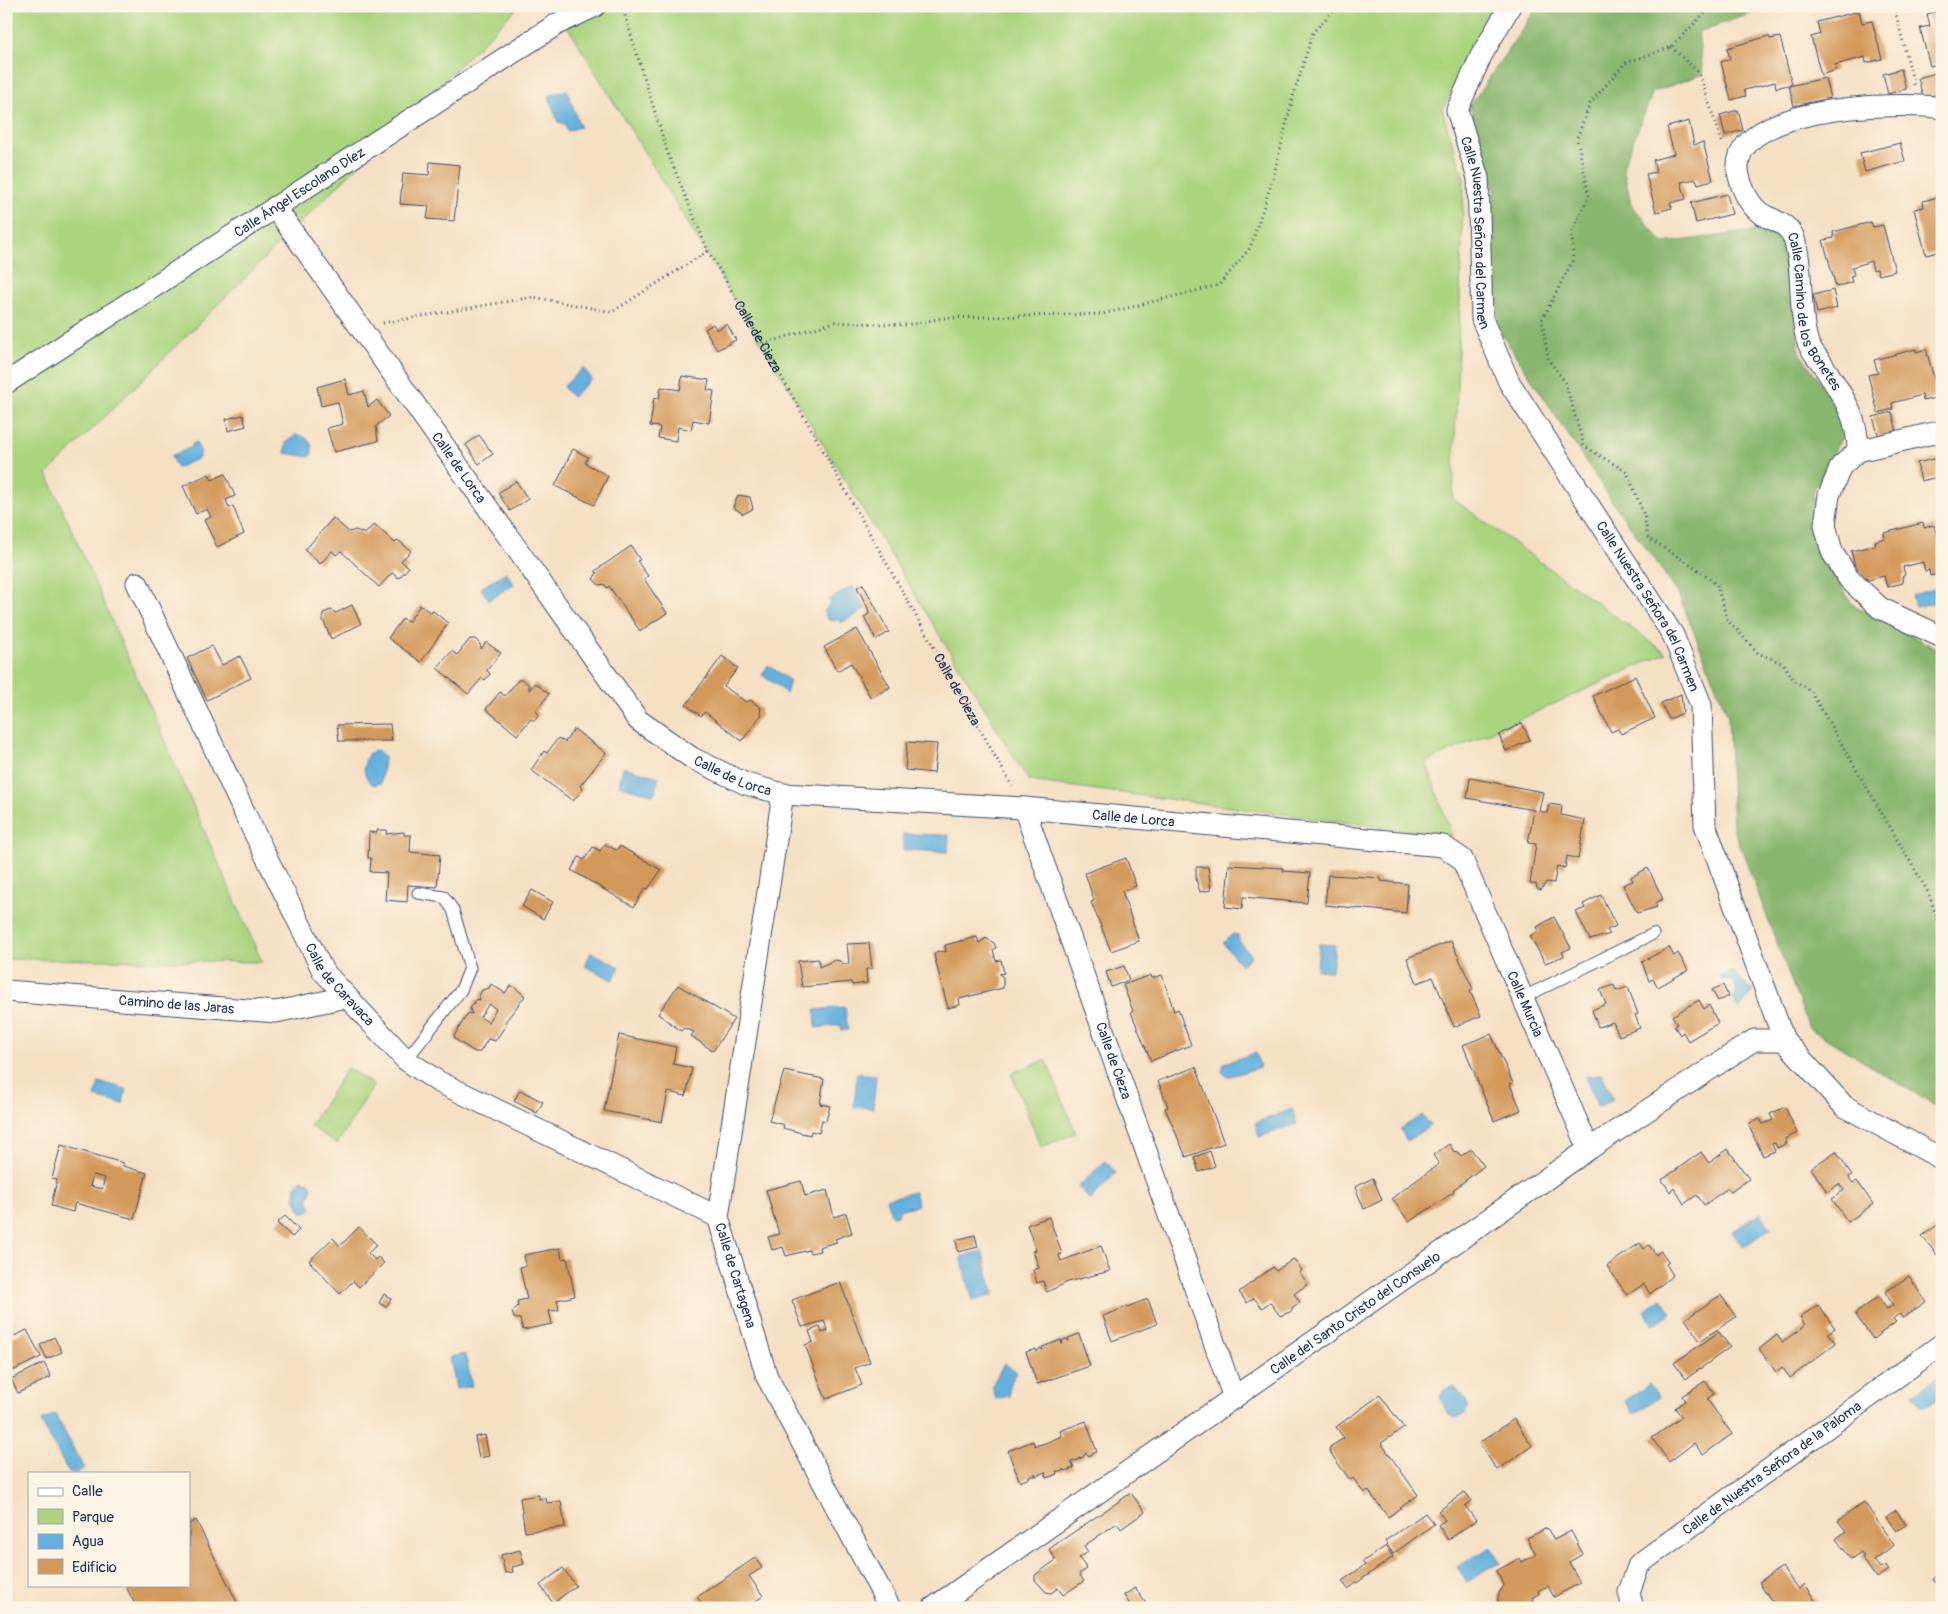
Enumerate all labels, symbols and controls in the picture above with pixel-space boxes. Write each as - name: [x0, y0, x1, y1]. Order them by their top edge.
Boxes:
- street label: Calle Nuestra Señora del Carmen: [1457, 134, 1493, 332]
- street label: Calle Ángel Escolano Díez: [231, 144, 368, 241]
- street label: Calle Camino de los Bonetes: [1783, 230, 1845, 394]
- street label: Calle de Cieza: [730, 298, 785, 376]
- street label: Calle de Lorca: [428, 429, 490, 506]
- street label: Calle Nuestra Señora del Carmen: [1592, 518, 1703, 694]
- street label: Calle de Cieza: [930, 650, 984, 729]
- street label: Calle de Lorca: [691, 752, 773, 799]
- street label: Calle de Lorca: [1091, 806, 1175, 831]
- street label: Calle de Caravaca: [301, 940, 378, 1030]
- street label: Calle Murcia: [1503, 969, 1547, 1040]
- street label: Camino de las Jaras: [118, 992, 236, 1018]
- street label: Calle de Cieza: [1092, 1020, 1135, 1101]
- street label: Calle de Cartagena: [711, 1221, 760, 1330]
- street label: Calle del Santo Cristo del Consuelo: [1267, 1248, 1444, 1379]
- street label: Calle de Nuestra Señora de la Paloma: [1679, 1398, 1865, 1539]
- legend: [28, 1472, 190, 1586]
- text: Calle: [72, 1482, 103, 1501]
- text: Parque: [72, 1508, 115, 1527]
- text: Agua: [72, 1532, 104, 1551]
- text: Edificio: [72, 1558, 117, 1577]

